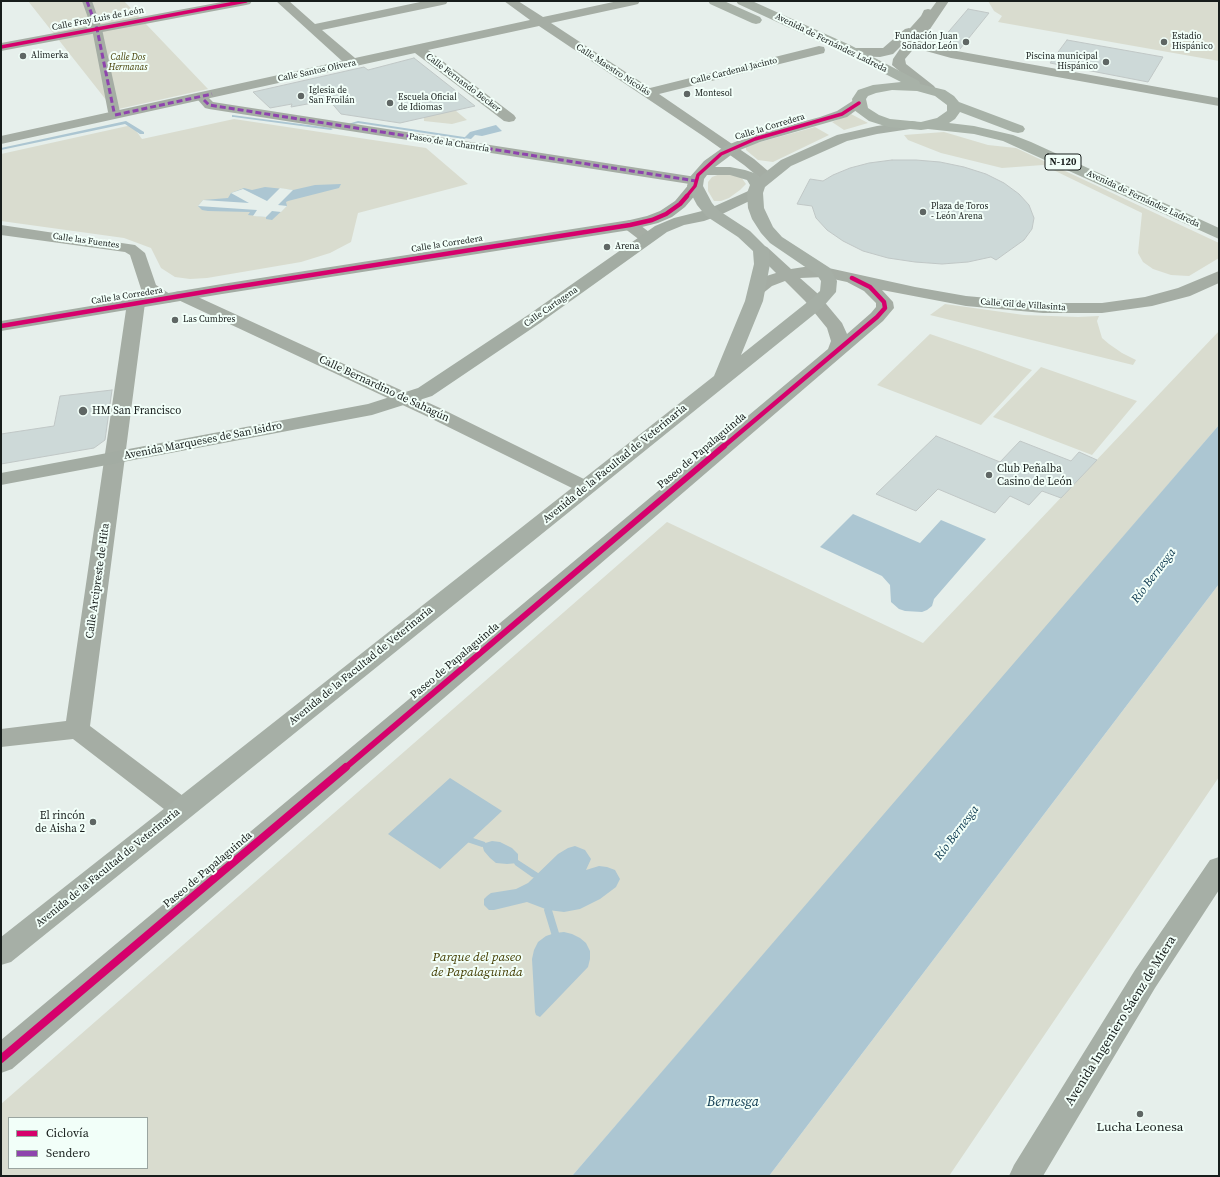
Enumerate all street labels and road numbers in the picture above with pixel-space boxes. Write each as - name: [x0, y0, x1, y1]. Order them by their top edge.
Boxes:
- street label: Calle Fray Luis de León: [51, 5, 145, 33]
- street label: Avenida de Fernández Ladreda: [773, 11, 889, 75]
- street label: Calle Maestro Nicolás: [574, 42, 652, 98]
- street label: Calle Fernando Becker: [423, 51, 503, 115]
- street label: Calle Cardenal Jacinto: [690, 55, 778, 87]
- street label: Calle Santos Olivera: [277, 57, 357, 85]
- street label: Calle la Corredera: [734, 111, 806, 143]
- street label: Paseo de la Chantría: [408, 131, 490, 155]
- road number: N-120: [1045, 154, 1081, 170]
- street label: Avenida de Fernández Ladreda: [1085, 168, 1201, 230]
- street label: Calle las Fuentes: [52, 231, 120, 251]
- street label: Calle la Corredera: [410, 233, 484, 255]
- street label: Calle Cartagena: [522, 284, 580, 330]
- street label: Calle la Corredera: [90, 285, 164, 307]
- street label: Calle Gil de Villasinta: [980, 297, 1066, 313]
- street label: Calle Bernardino de Sahagún: [317, 353, 451, 425]
- street label: Avenida de la Facultad de Veterinaria: [540, 402, 690, 526]
- street label: Paseo de Papalaguinda: [655, 410, 749, 492]
- street label: Avenida Marqueses de San Isidro: [123, 419, 283, 463]
- street label: Calle Arcipreste de Hita: [83, 523, 113, 639]
- street label: Avenida de la Facultad de Veterinaria: [286, 604, 436, 728]
- street label: Paseo de Papalaguinda: [408, 620, 502, 702]
- street label: Avenida de la Facultad de Veterinaria: [33, 806, 183, 930]
- street label: Paseo de Papalaguinda: [161, 829, 255, 911]
- street label: Avenida Ingeniero Sáenz de Miera: [1062, 933, 1180, 1109]

